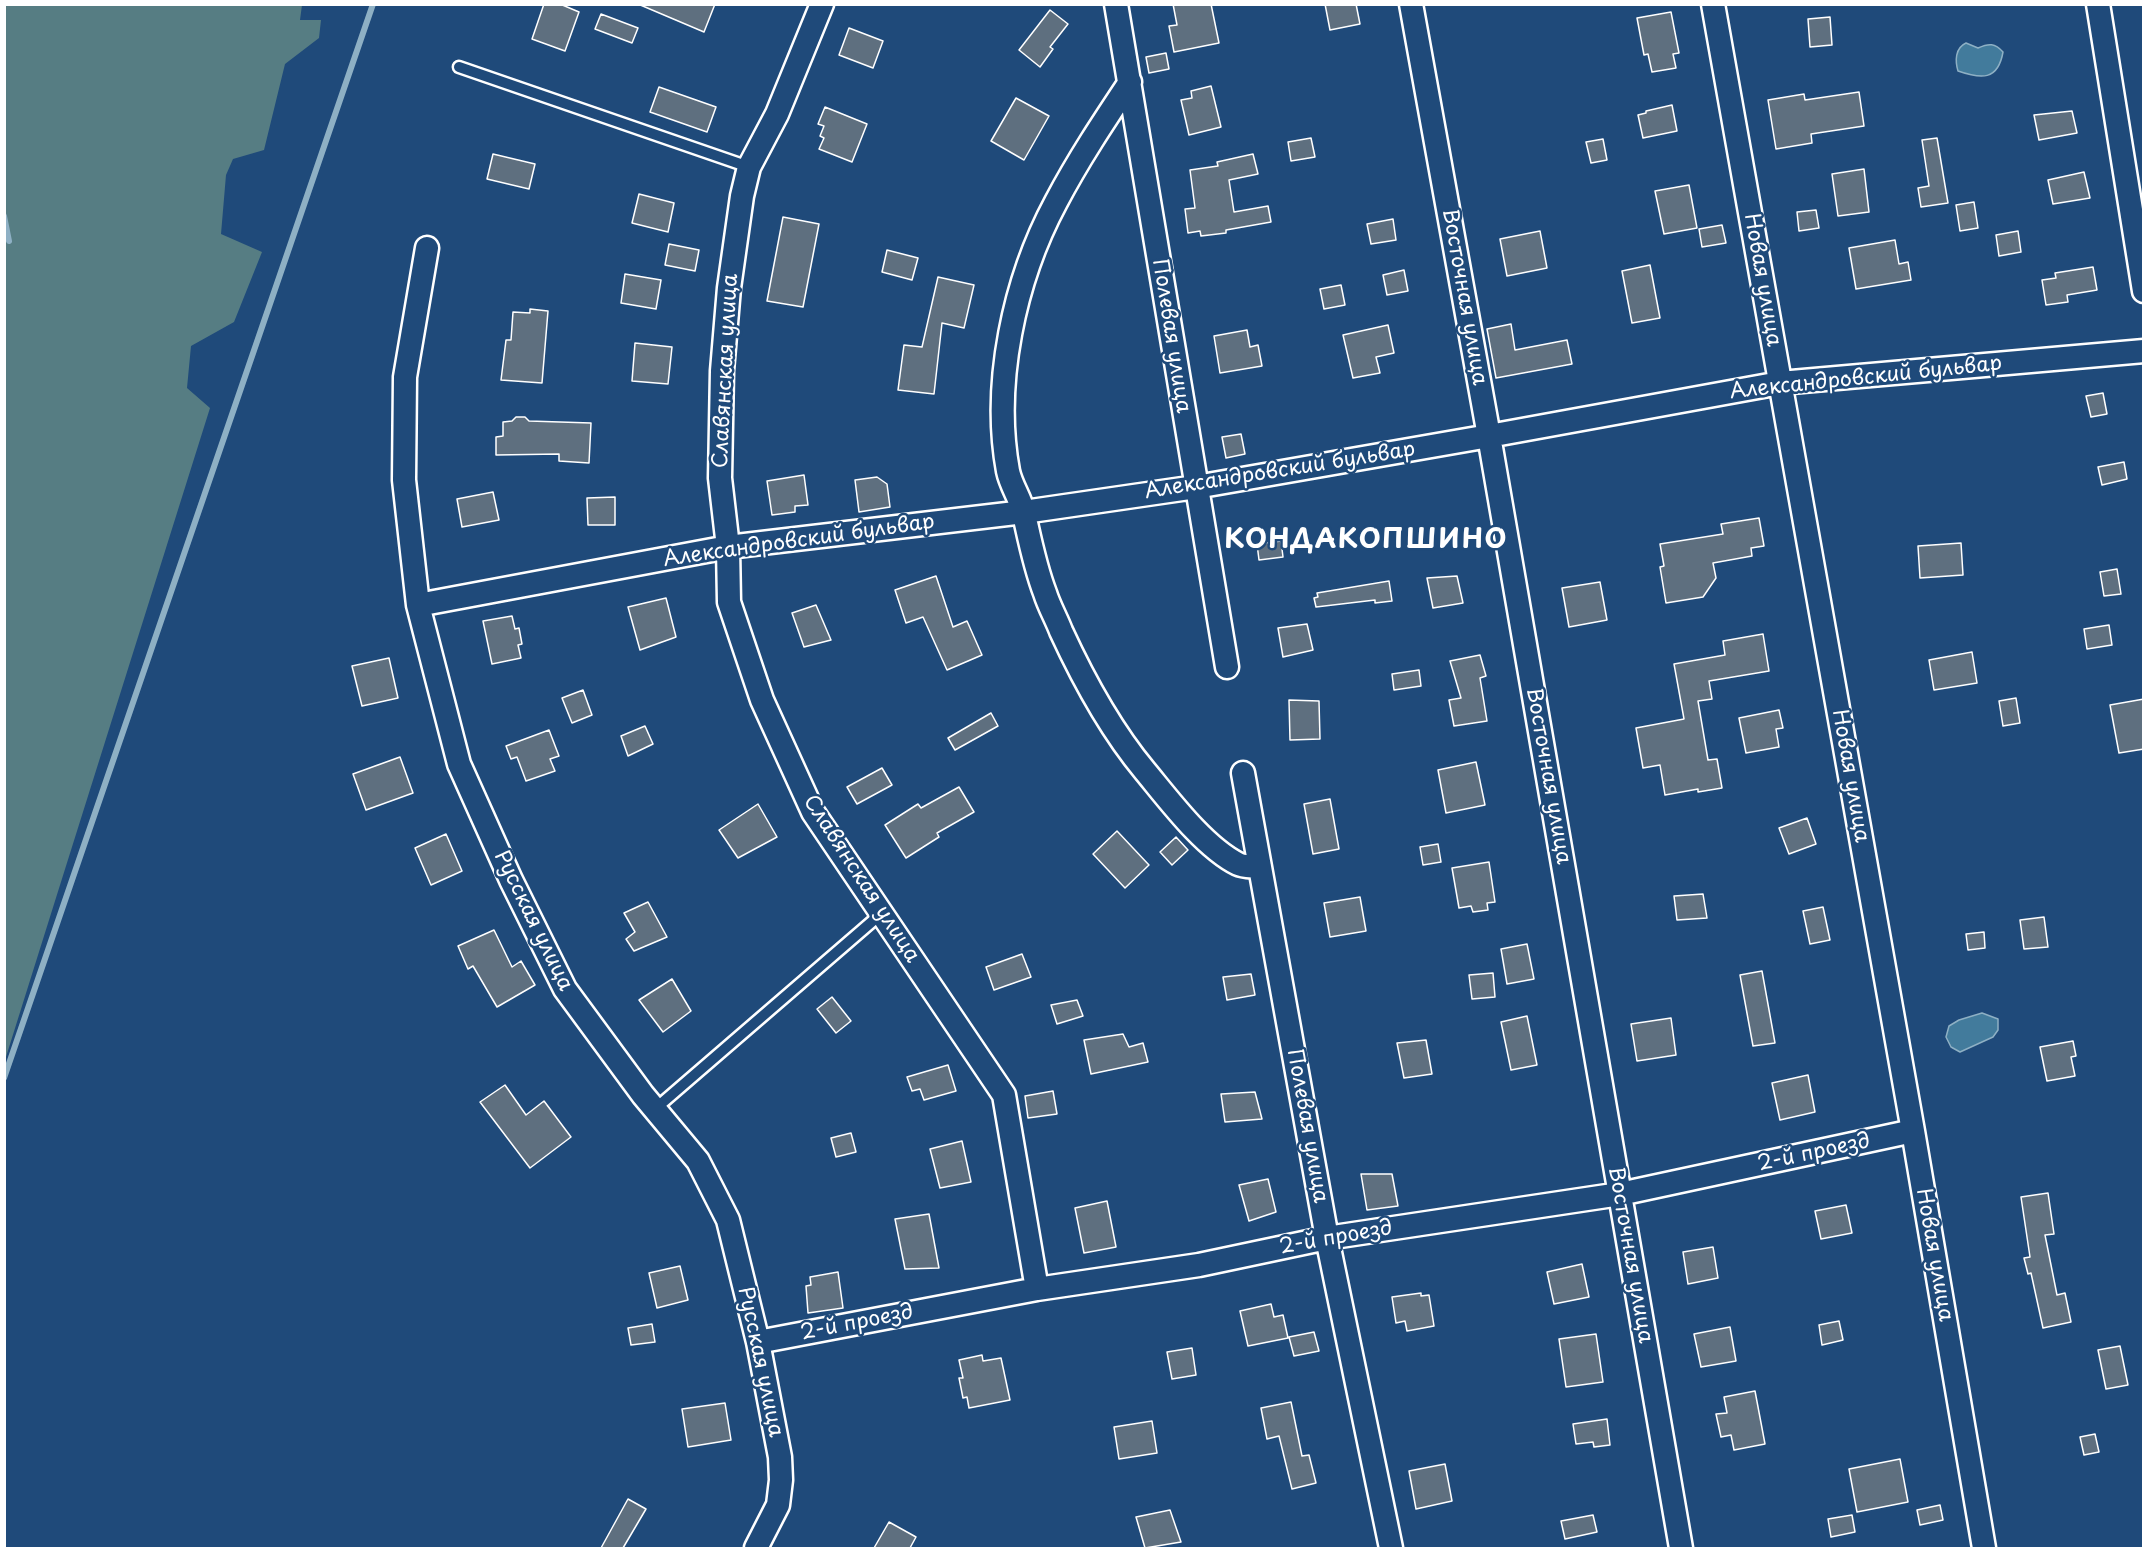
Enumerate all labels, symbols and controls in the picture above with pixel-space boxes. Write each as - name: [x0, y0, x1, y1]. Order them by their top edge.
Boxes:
- street label: Восточная улица: [1436, 207, 1492, 387]
- street label: Новая улица: [1738, 212, 1786, 348]
- street label: Полевая улица: [1146, 257, 1196, 415]
- street label: Славянская улица: [708, 273, 744, 469]
- street label: Александровский бульвар: [1729, 351, 2003, 405]
- street label: Александровский бульвар: [1143, 437, 1417, 505]
- street label: Александровский бульвар: [662, 509, 936, 573]
- district label: КОНДАКОПШИНО: [1225, 525, 1507, 557]
- street label: Восточная улица: [1520, 686, 1576, 866]
- street label: Новая улица: [1826, 708, 1874, 844]
- street label: Славянская улица: [797, 790, 925, 968]
- street label: Русская улица: [488, 847, 578, 995]
- street label: Полевая улица: [1281, 1047, 1333, 1205]
- street label: 2-й проезд: [1755, 1129, 1873, 1177]
- street label: Восточная улица: [1602, 1165, 1658, 1345]
- street label: Новая улица: [1910, 1187, 1958, 1323]
- street label: 2-й проезд: [1277, 1216, 1395, 1260]
- street label: Русская улица: [732, 1285, 788, 1439]
- street label: 2-й проезд: [798, 1300, 916, 1346]

